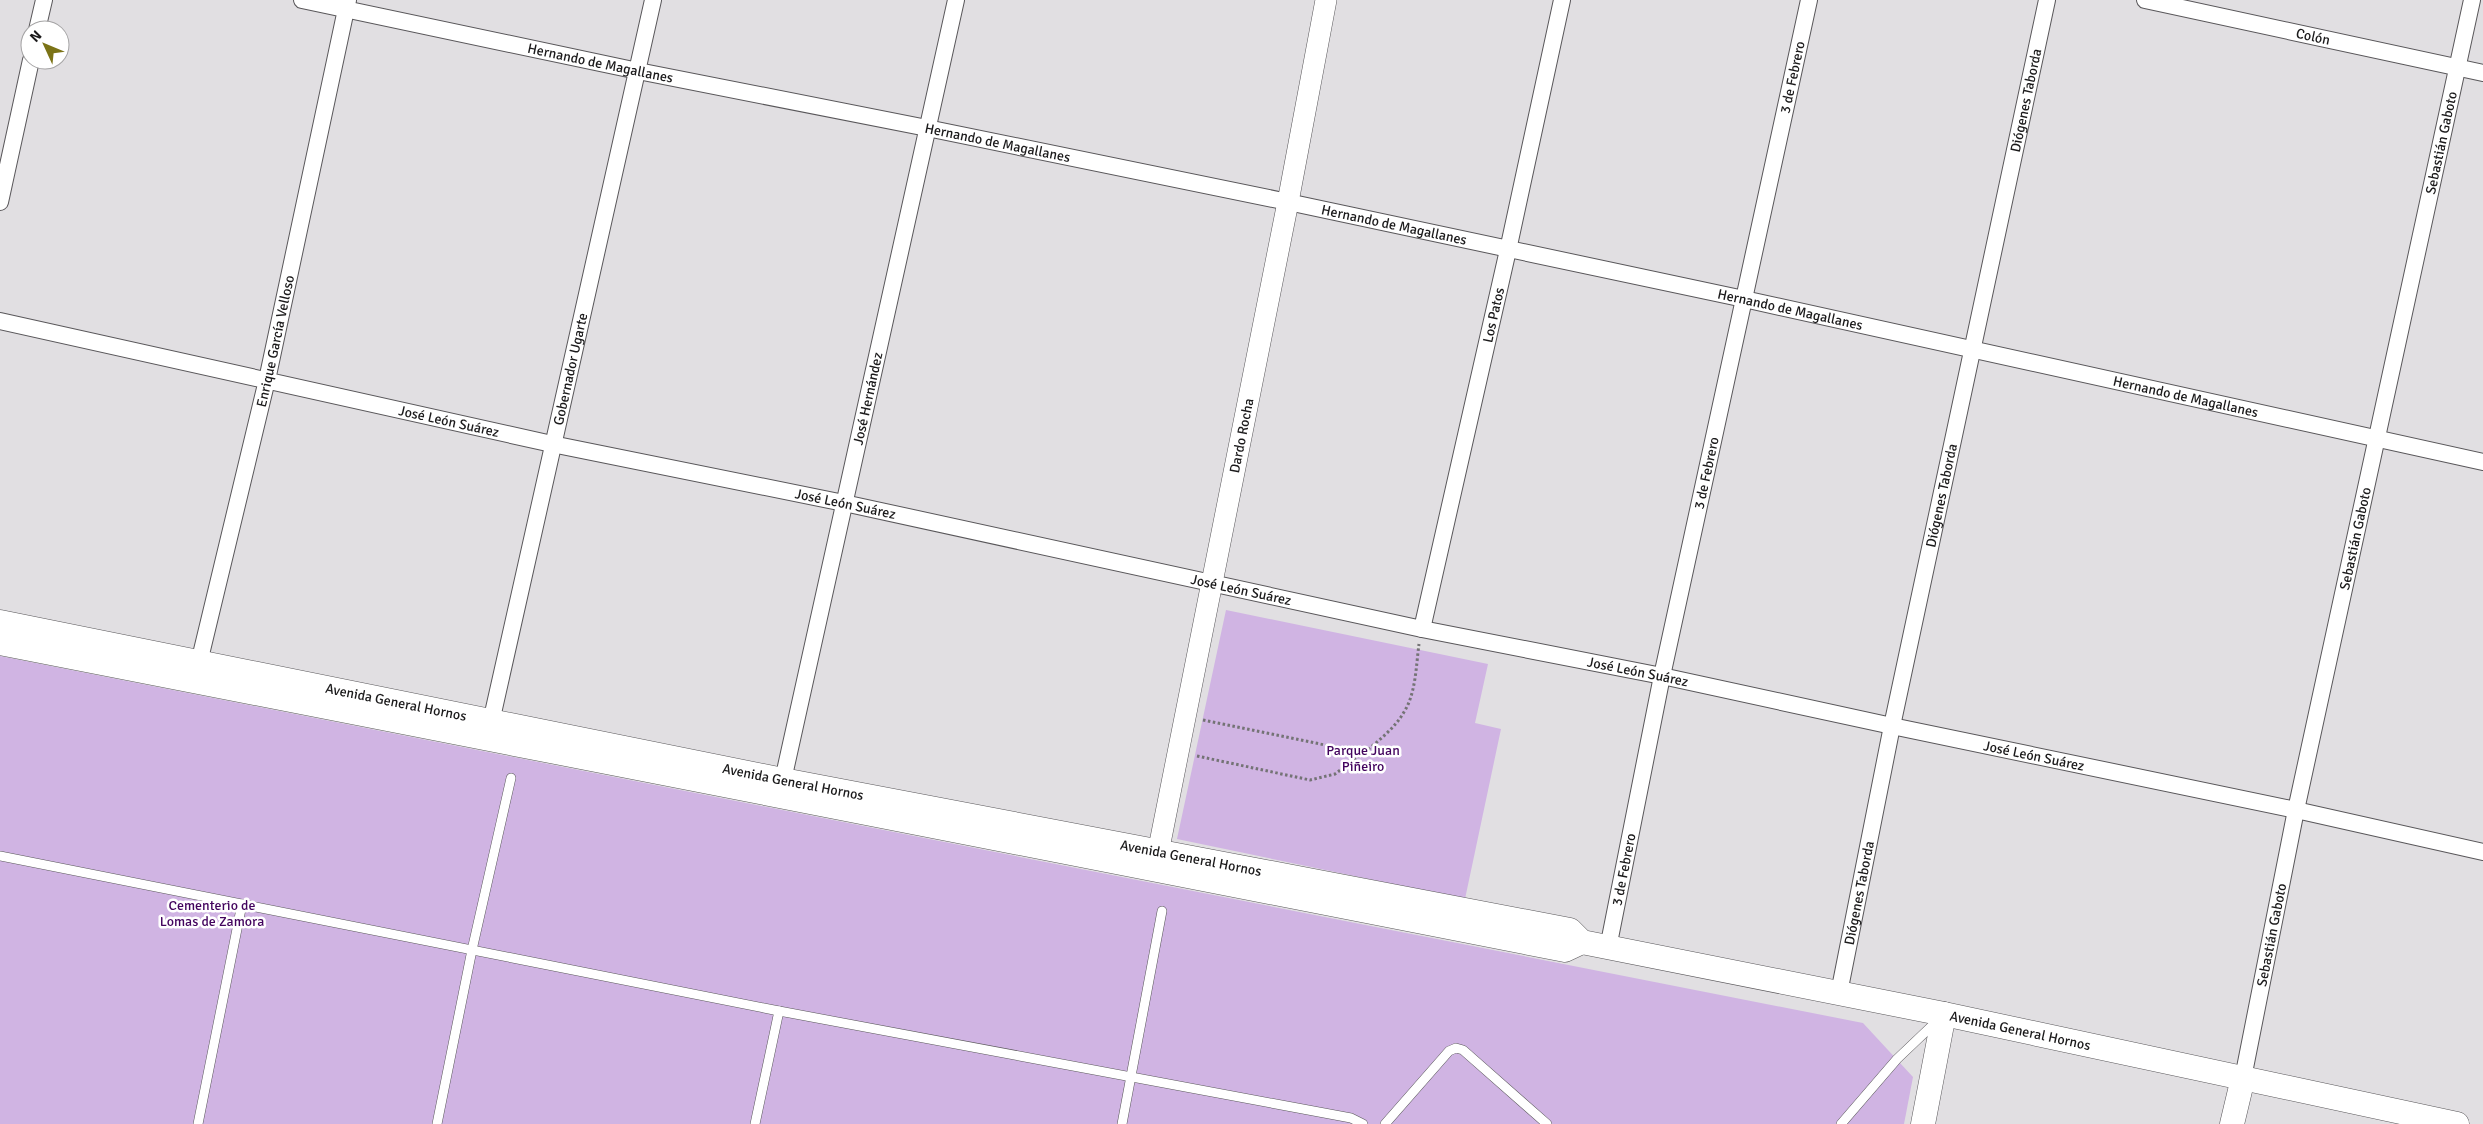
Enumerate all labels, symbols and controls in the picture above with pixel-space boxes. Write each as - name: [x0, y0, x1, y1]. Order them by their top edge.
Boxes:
- north arrow: [20, 20, 70, 70]
- street label: Colón: [2294, 24, 2332, 48]
- text: N: [27, 27, 46, 46]
- street label: Hernando de Magallanes: [526, 39, 675, 86]
- street label: 3 de Febrero: [1776, 40, 1808, 115]
- street label: Diógenes Taborda: [2006, 47, 2045, 154]
- street label: Sebastián Gaboto: [2422, 90, 2460, 196]
- street label: Hernando de Magallanes: [923, 119, 1072, 166]
- street label: Hernando de Magallanes: [1320, 201, 1468, 248]
- street label: Enrique García Velloso: [252, 274, 298, 409]
- street label: Hernando de Magallanes: [1716, 285, 1864, 333]
- street label: Los Patos: [1479, 286, 1508, 344]
- street label: Gobernador Ugarte: [549, 311, 591, 427]
- street label: José Hernández: [849, 351, 886, 446]
- street label: Hernando de Magallanes: [2111, 372, 2260, 421]
- street label: Dardo Rocha: [1226, 397, 1257, 474]
- street label: José León Suárez: [397, 402, 501, 440]
- street label: 3 de Febrero: [1690, 435, 1722, 511]
- street label: Diógenes Taborda: [1922, 442, 1961, 549]
- street label: José León Suárez: [794, 485, 897, 523]
- street label: Sebastián Gaboto: [2336, 486, 2374, 592]
- street label: José León Suárez: [1189, 570, 1293, 609]
- street label: José León Suárez: [1586, 653, 1690, 690]
- street label: Avenida General Hornos: [324, 679, 468, 724]
- street label: José León Suárez: [1982, 737, 2086, 774]
- park label: Parque Juan Piñeiro: [1326, 742, 1400, 775]
- street label: Avenida General Hornos: [721, 759, 865, 804]
- street label: 3 de Febrero: [1608, 832, 1639, 907]
- street label: Avenida General Hornos: [1119, 836, 1263, 880]
- street label: Diógenes Taborda: [1840, 839, 1877, 946]
- street label: Sebastián Gaboto: [2253, 882, 2290, 988]
- park label: Cementerio de Lomas de Zamora: [160, 897, 264, 930]
- street label: Avenida General Hornos: [1948, 1007, 2092, 1054]

